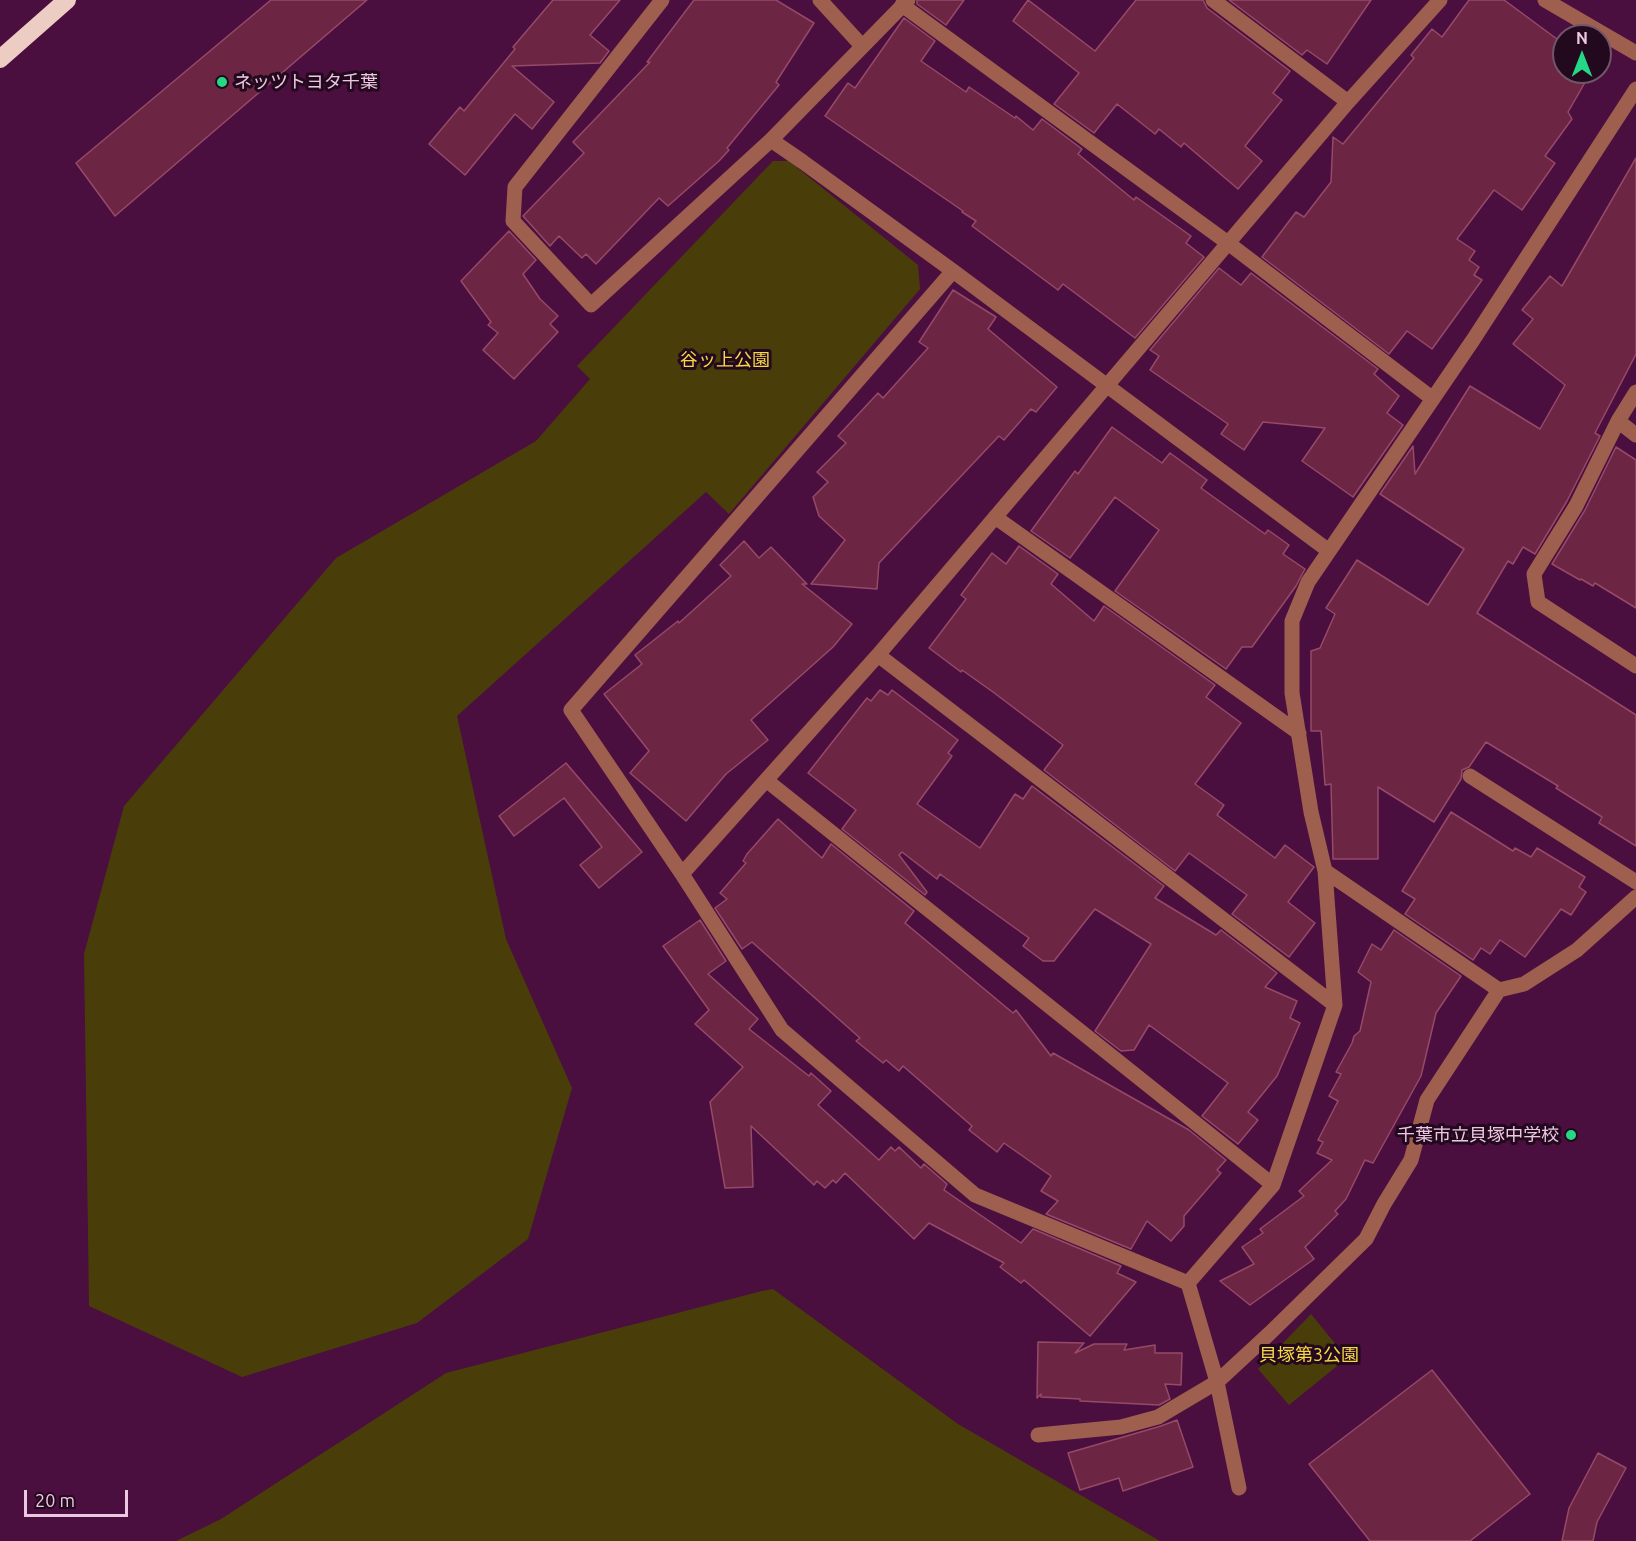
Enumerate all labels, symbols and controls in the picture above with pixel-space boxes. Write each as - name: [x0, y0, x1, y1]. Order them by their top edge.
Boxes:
- north arrow: [1552, 24, 1612, 84]
- text: N: [1576, 29, 1588, 47]
- place label: ネッツトヨタ千葉: [234, 71, 378, 93]
- marker: ネッツトヨタ千葉: [215, 75, 229, 89]
- park label: 谷ッ上公園: [680, 349, 770, 371]
- place label: 千葉市立貝塚中学校: [1397, 1124, 1559, 1146]
- marker: 千葉市立貝塚中学校: [1564, 1128, 1578, 1142]
- park label: 貝塚第3公園: [1259, 1344, 1359, 1366]
- scale bar: [27, 1478, 130, 1516]
- text: 20 m: [35, 1490, 75, 1510]

